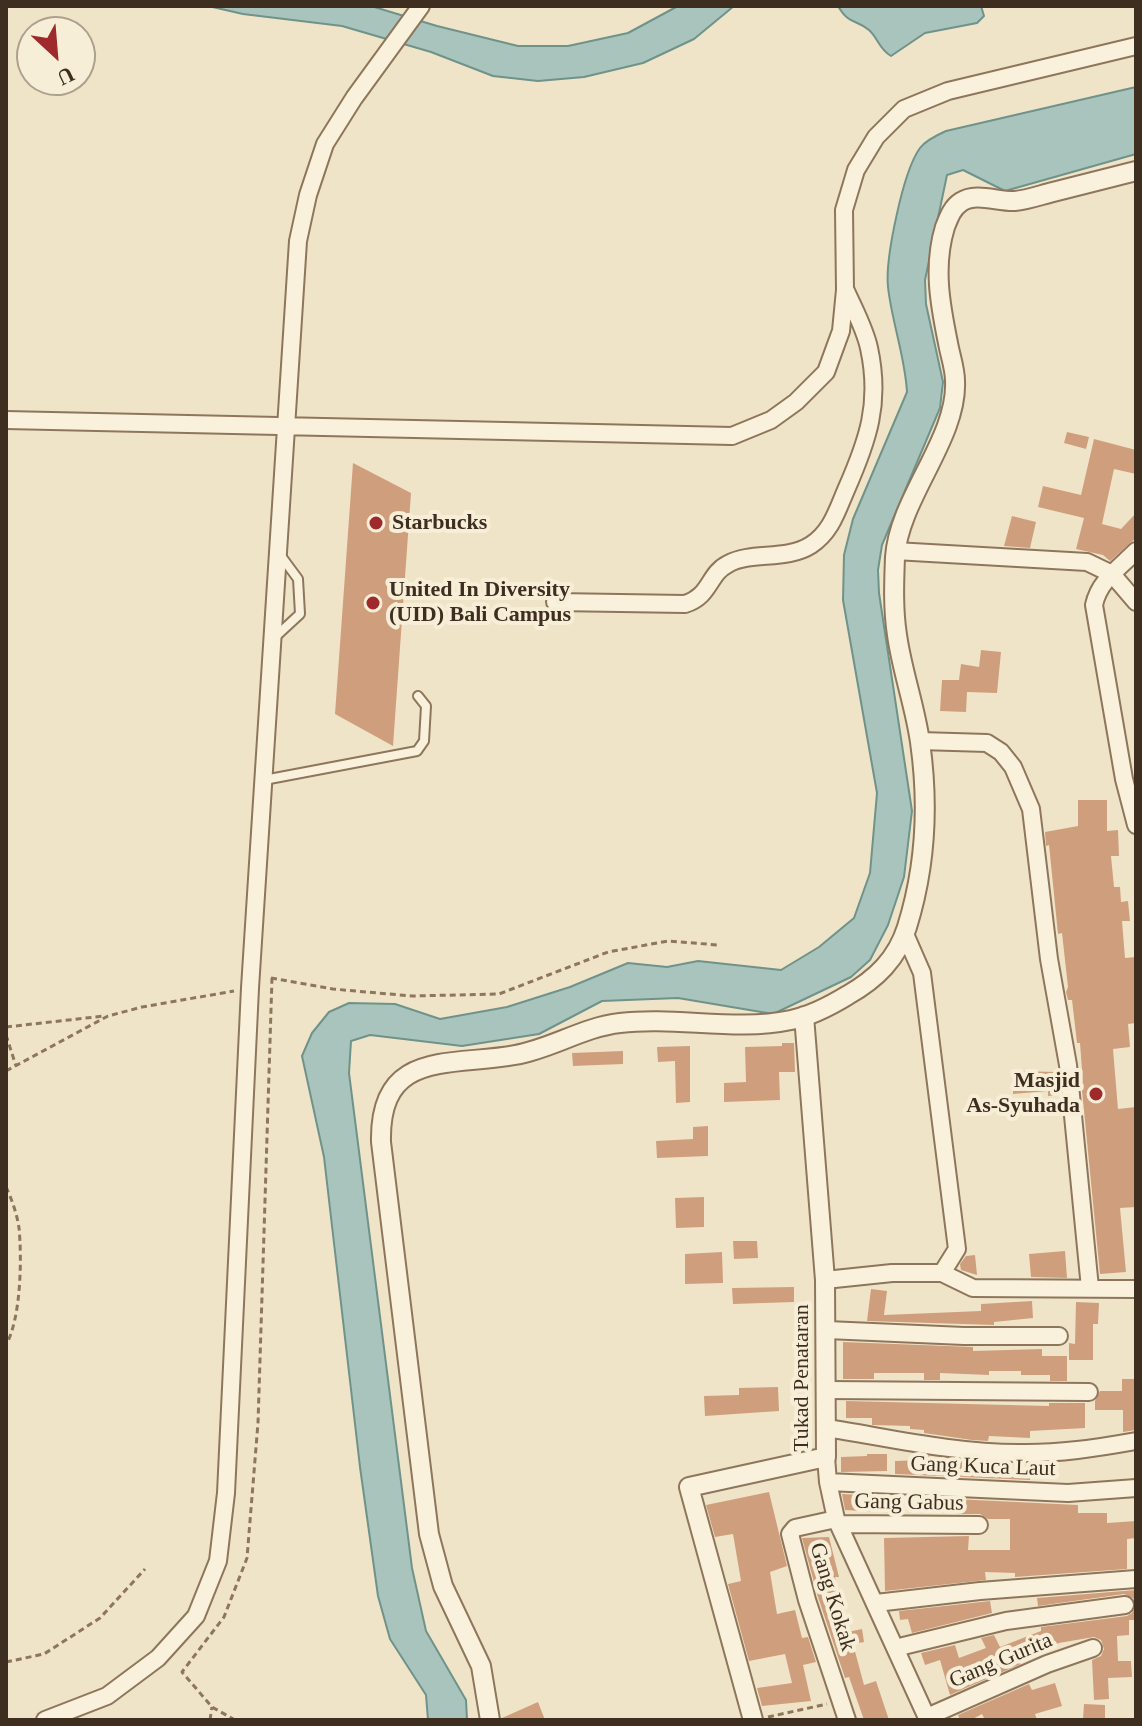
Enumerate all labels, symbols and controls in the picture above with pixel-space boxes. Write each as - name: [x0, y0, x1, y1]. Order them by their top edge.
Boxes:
- north arrow: [16, 16, 96, 96]
- text: U: [53, 62, 78, 91]
- place label: Starbucks: [392, 510, 487, 536]
- marker: Starbucks: [367, 514, 385, 532]
- place label: United In Diversity (UID) Bali Campus: [389, 577, 571, 628]
- marker: United In Diversity (UID) Bali Campus: [364, 594, 382, 612]
- place label: Masjid As-Syuhada: [966, 1068, 1080, 1120]
- marker: Masjid As-Syuhada: [1087, 1085, 1105, 1103]
- street label: Tukad Penataran: [789, 1304, 815, 1452]
- street label: Gang Kuca Laut: [910, 1451, 1056, 1483]
- street label: Gang Gabus: [854, 1489, 964, 1517]
- street label: Gang Kokak: [803, 1540, 861, 1654]
- street label: Gang Gurita: [946, 1627, 1056, 1695]

